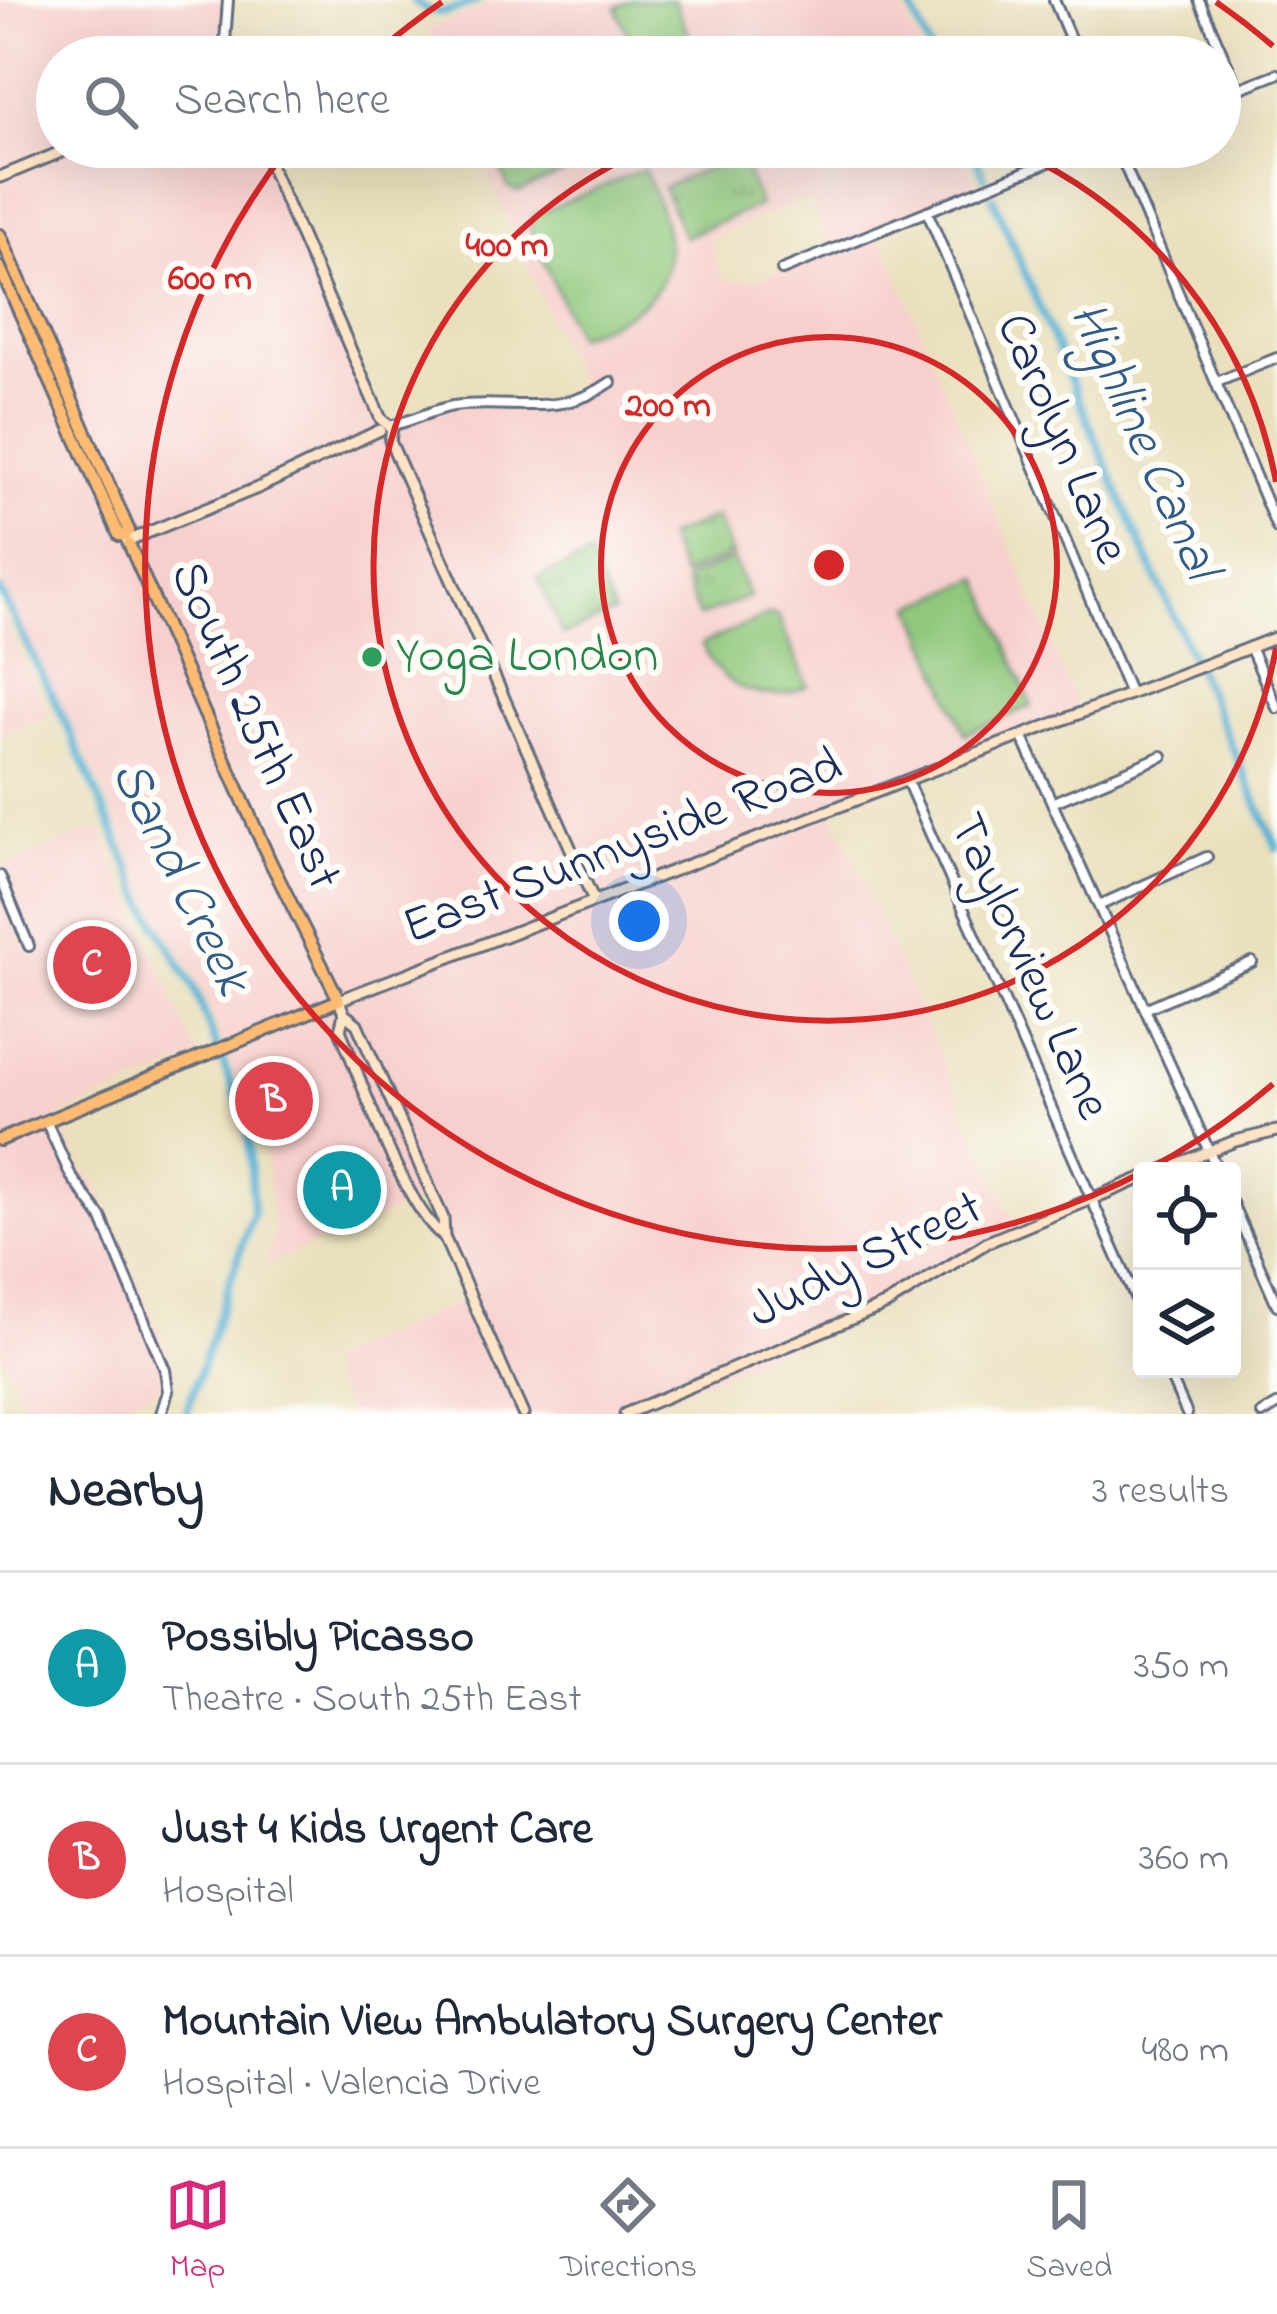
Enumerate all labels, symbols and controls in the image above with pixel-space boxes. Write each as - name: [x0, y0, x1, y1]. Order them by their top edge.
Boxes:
- search box: [36, 36, 1241, 168]
- icon: search: [78, 69, 144, 135]
- text: Search here: [174, 69, 390, 135]
- text: 400 m: [466, 221, 548, 274]
- text: 600 m: [168, 254, 252, 307]
- water label: Highline Canal: [1045, 290, 1240, 598]
- street label: Carolyn Lane: [975, 302, 1147, 576]
- text: 200 m: [624, 381, 711, 434]
- centre of rings: [808, 544, 850, 586]
- street label: South 25th East: [148, 550, 360, 902]
- place label: Yoga London: [396, 620, 659, 695]
- marker: Yoga London: [359, 644, 385, 670]
- street label: East Sunnyside Road: [392, 730, 854, 966]
- water label: Sand Creek: [89, 747, 270, 1011]
- street label: Taylorview Lane: [927, 802, 1129, 1132]
- your location: [609, 891, 669, 951]
- pin: C: [53, 920, 131, 1010]
- pin: B: [235, 1056, 313, 1146]
- pin: A: [303, 1145, 381, 1235]
- map controls: [1133, 1162, 1241, 1378]
- button: locate: [1133, 1162, 1241, 1270]
- street label: Judy Street: [736, 1172, 996, 1350]
- button: layers: [1133, 1270, 1241, 1378]
- text: Nearby: [48, 1455, 204, 1530]
- text: 3 results: [1092, 1464, 1229, 1521]
- text: Possibly Picasso: [162, 1606, 474, 1672]
- text: A: [75, 1639, 99, 1696]
- text: 350 m: [1134, 1639, 1229, 1696]
- text: Theatre · South 25th East: [162, 1672, 581, 1729]
- text: Just 4 Kids Urgent Care: [162, 1798, 592, 1864]
- text: B: [74, 1831, 100, 1888]
- text: 360 m: [1139, 1831, 1229, 1888]
- text: Hospital: [162, 1864, 294, 1921]
- text: Mountain View Ambulatory Surgery Center: [162, 1990, 942, 2056]
- text: C: [76, 2023, 98, 2080]
- text: 480 m: [1141, 2023, 1229, 2080]
- text: Hospital · Valencia Drive: [162, 2056, 541, 2113]
- tab: Map: [165, 2172, 231, 2292]
- tab: Directions: [560, 2172, 697, 2292]
- tab: Saved: [1026, 2172, 1112, 2292]

